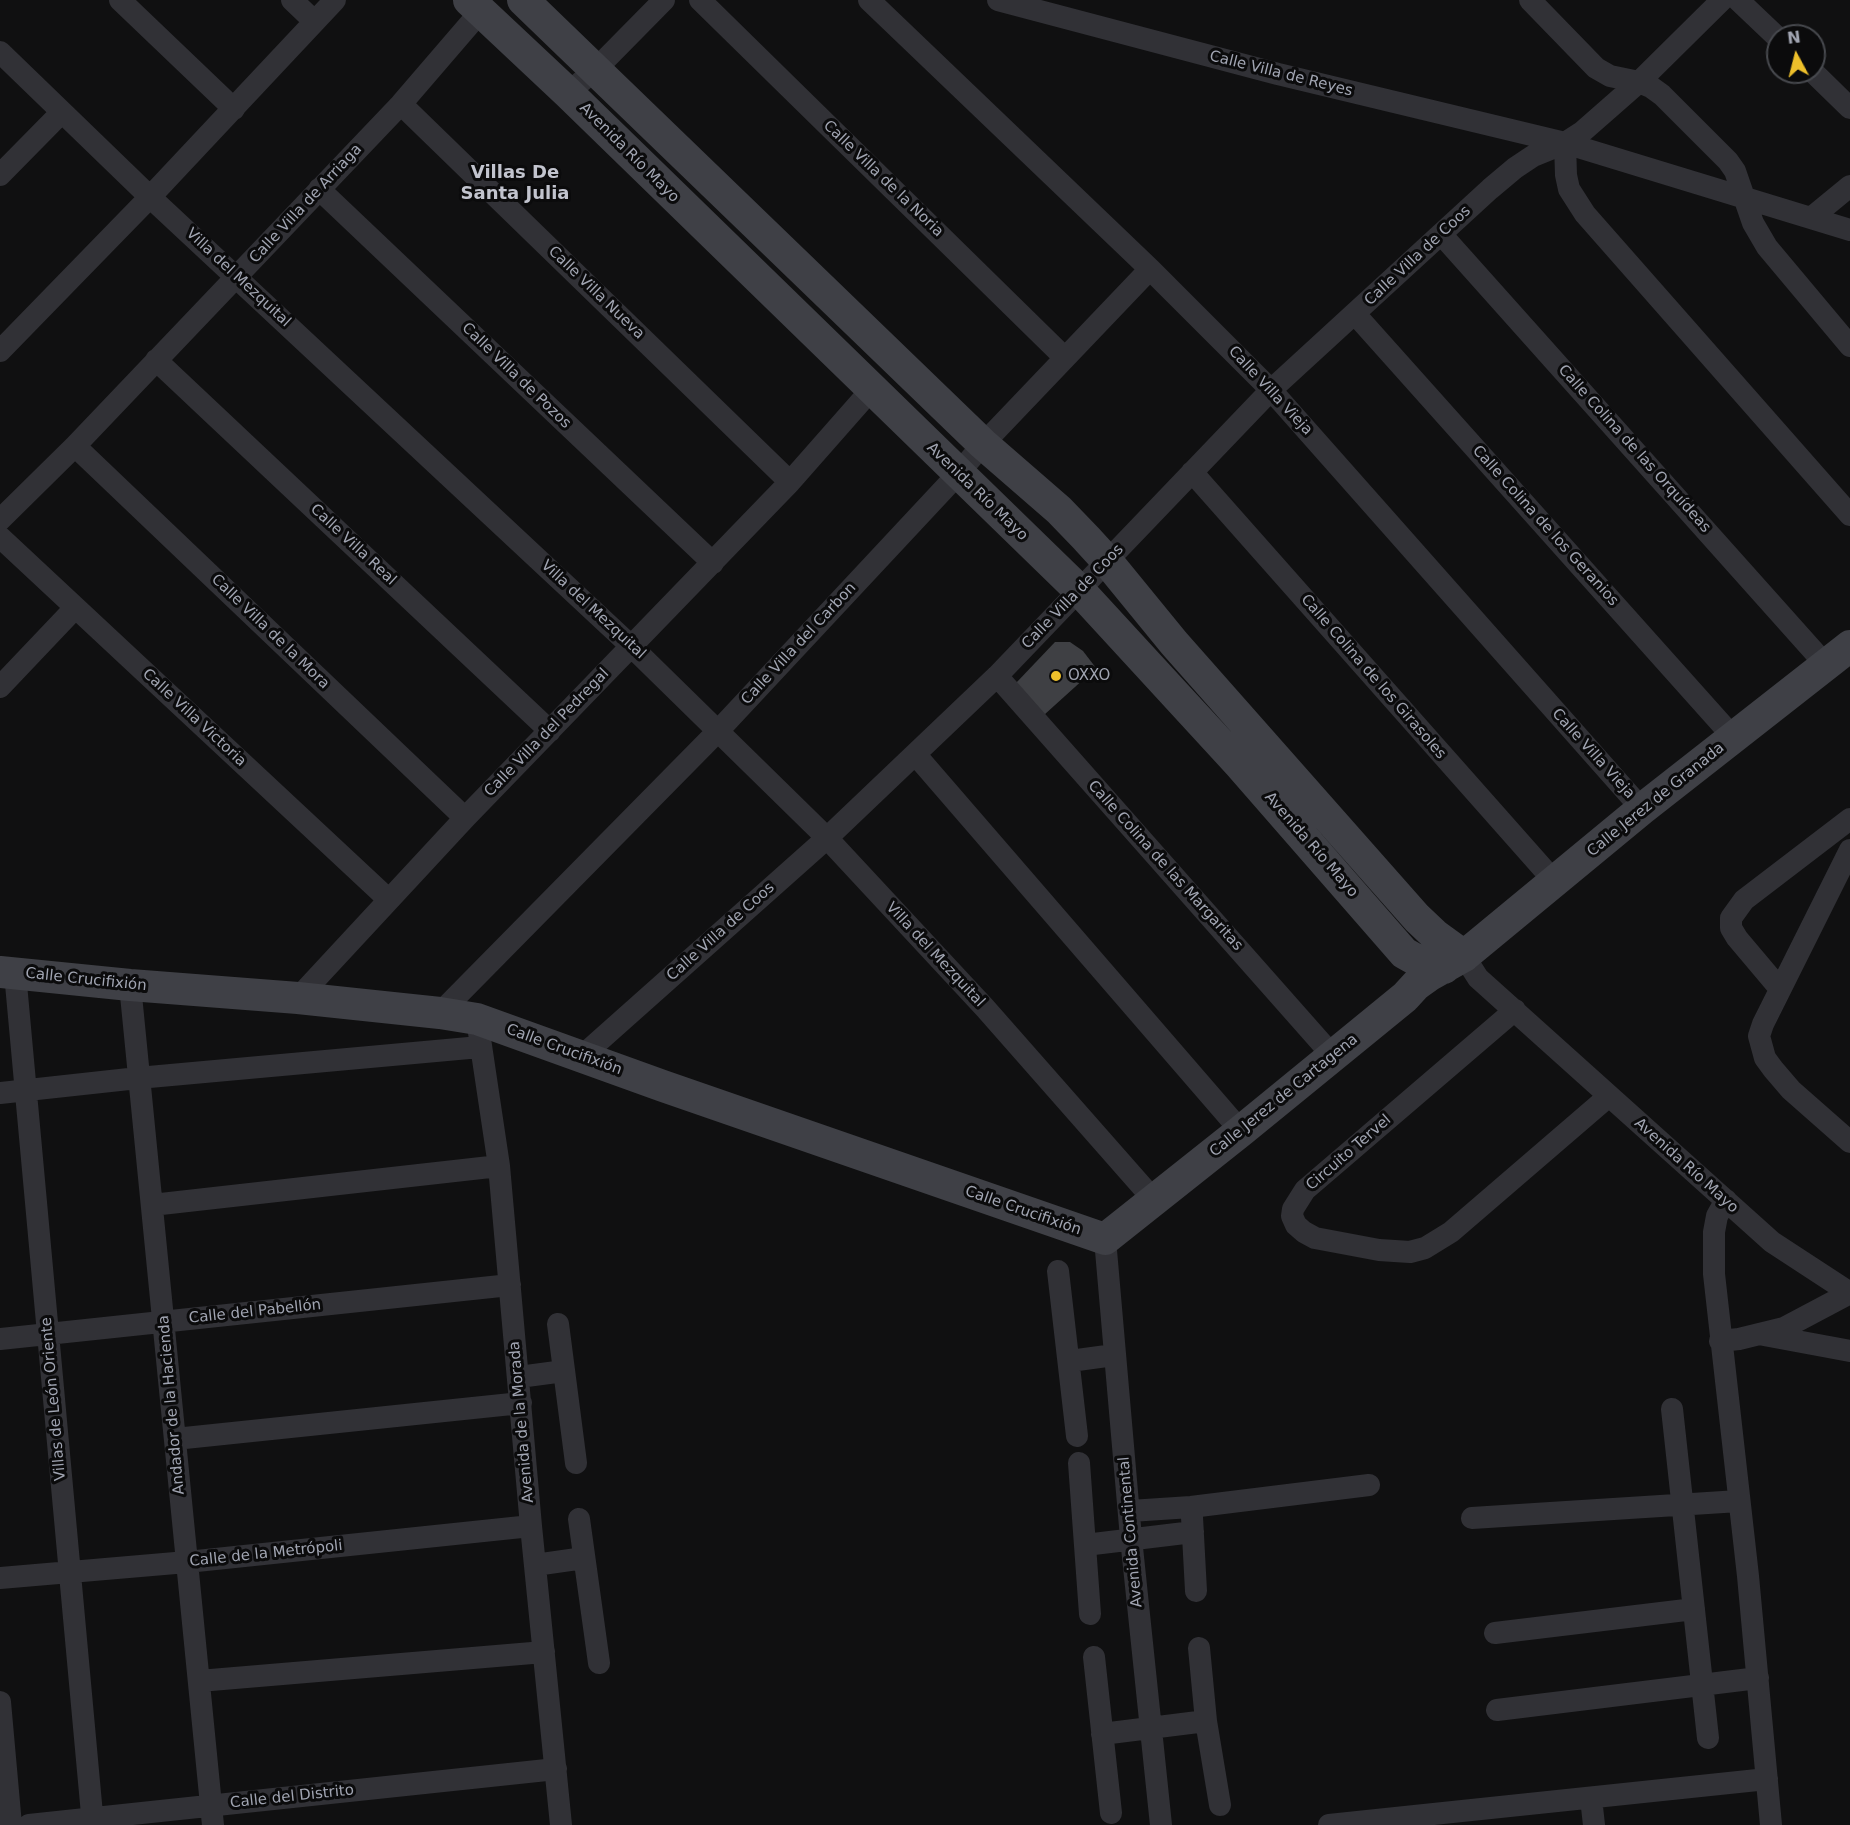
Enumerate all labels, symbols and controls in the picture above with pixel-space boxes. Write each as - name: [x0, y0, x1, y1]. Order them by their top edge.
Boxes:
- north arrow: [1766, 24, 1826, 84]
- text: N: [1786, 27, 1802, 48]
- street label: Calle Villa de Reyes: [1208, 48, 1354, 100]
- street label: Avenida Río Mayo: [575, 99, 683, 207]
- street label: Calle Villa de la Noria: [819, 117, 947, 241]
- street label: Calle Villa de Arriaga: [246, 141, 366, 267]
- district label: Villas De Santa Julia: [461, 162, 569, 204]
- street label: Calle Villa de Coos: [1361, 202, 1475, 310]
- street label: Villa del Mezquital: [182, 225, 294, 331]
- street label: Calle Villa Nueva: [544, 243, 648, 343]
- street label: Calle Villa de Pozos: [458, 319, 574, 433]
- street label: Calle Villa Vieja: [1224, 343, 1316, 439]
- street label: Calle Colina de las Orquídeas: [1554, 361, 1714, 537]
- street label: Avenida Río Mayo: [923, 439, 1031, 545]
- street label: Calle Colina de los Geranios: [1468, 442, 1622, 610]
- street label: Calle Villa Real: [306, 501, 400, 589]
- street label: Calle Villa de Coos: [1018, 541, 1128, 653]
- street label: Villa del Mezquital: [537, 557, 649, 663]
- street label: Calle Villa de la Mora: [207, 571, 333, 693]
- street label: Calle Villa del Carbon: [738, 579, 860, 709]
- street label: Calle Colina de los Girasoles: [1297, 591, 1449, 763]
- street label: Calle Villa Victoria: [138, 665, 250, 771]
- street label: Calle Villa del Pedregal: [481, 665, 613, 801]
- place label: OXXO: [1068, 667, 1110, 685]
- marker: OXXO: [1049, 669, 1063, 683]
- street label: Calle Villa Vieja: [1548, 705, 1638, 803]
- street label: Calle Jerez de Granada: [1584, 739, 1728, 861]
- street label: Calle Colina de las Margaritas: [1084, 777, 1246, 955]
- street label: Avenida Río Mayo: [1260, 789, 1362, 901]
- street label: Calle Villa de Coos: [663, 879, 779, 985]
- street label: Villa del Mezquital: [882, 899, 988, 1011]
- street label: Calle Crucifixión: [25, 965, 147, 995]
- street label: Calle Crucifixión: [504, 1021, 624, 1079]
- street label: Calle Jerez de Cartagena: [1206, 1031, 1362, 1161]
- street label: Circuito Tervel: [1303, 1111, 1395, 1195]
- street label: Avenida Río Mayo: [1630, 1115, 1742, 1217]
- street label: Calle Crucifixión: [963, 1183, 1083, 1239]
- street label: Calle del Pabellón: [188, 1296, 322, 1328]
- street label: Andador de la Hacienda: [155, 1315, 189, 1495]
- street label: Villas de León Oriente: [38, 1316, 70, 1482]
- street label: Avenida de la Morada: [506, 1340, 538, 1504]
- street label: Avenida Continental: [1115, 1456, 1147, 1608]
- street label: Calle de la Metrópoli: [189, 1537, 343, 1571]
- street label: Calle del Distrito: [229, 1782, 355, 1812]

